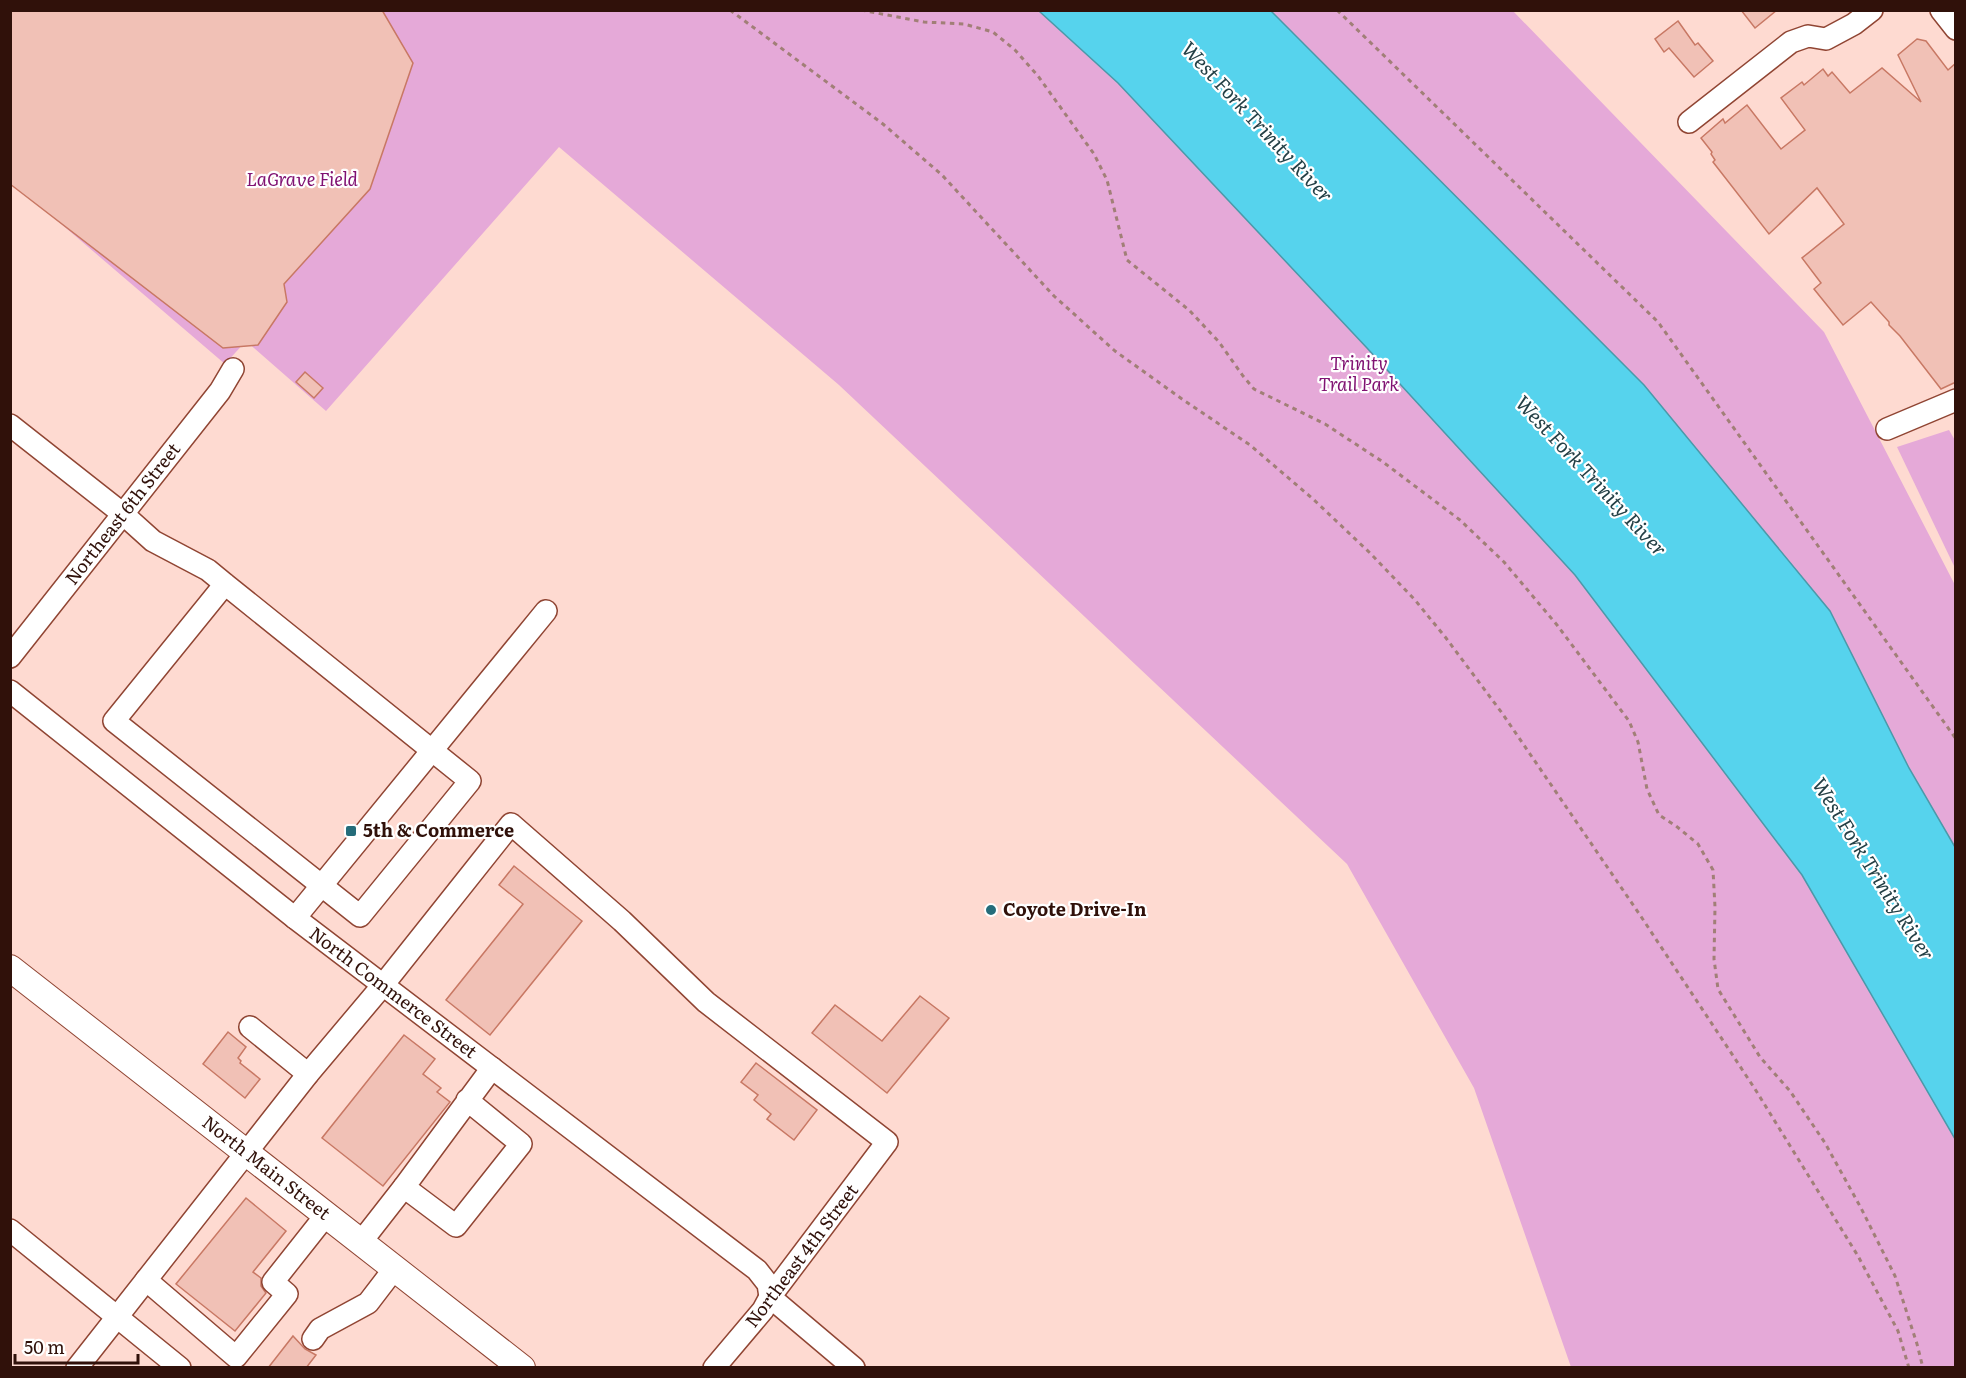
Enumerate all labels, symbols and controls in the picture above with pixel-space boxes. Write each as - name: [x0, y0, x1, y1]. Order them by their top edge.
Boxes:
- water label: West Fork Trinity River: [1176, 33, 1341, 208]
- park label: LaGrave Field: [246, 165, 359, 192]
- park label: Trinity Trail Park: [1319, 349, 1399, 397]
- water label: West Fork Trinity River: [1510, 387, 1675, 562]
- street label: Northeast 6th Street: [58, 436, 186, 590]
- water label: West Fork Trinity River: [1806, 771, 1943, 965]
- place label: 5th & Commerce: [363, 816, 514, 843]
- marker: 5th & Commerce: [344, 824, 358, 838]
- place label: Coyote Drive-In: [1003, 895, 1147, 922]
- marker: Coyote Drive-In: [984, 903, 998, 917]
- street label: North Commerce Street: [304, 920, 484, 1064]
- street label: North Main Street: [197, 1108, 337, 1226]
- street label: Northeast 4th Street: [738, 1177, 864, 1333]
- scale bar: [15, 1327, 138, 1365]
- text: 50 m: [24, 1333, 65, 1360]

